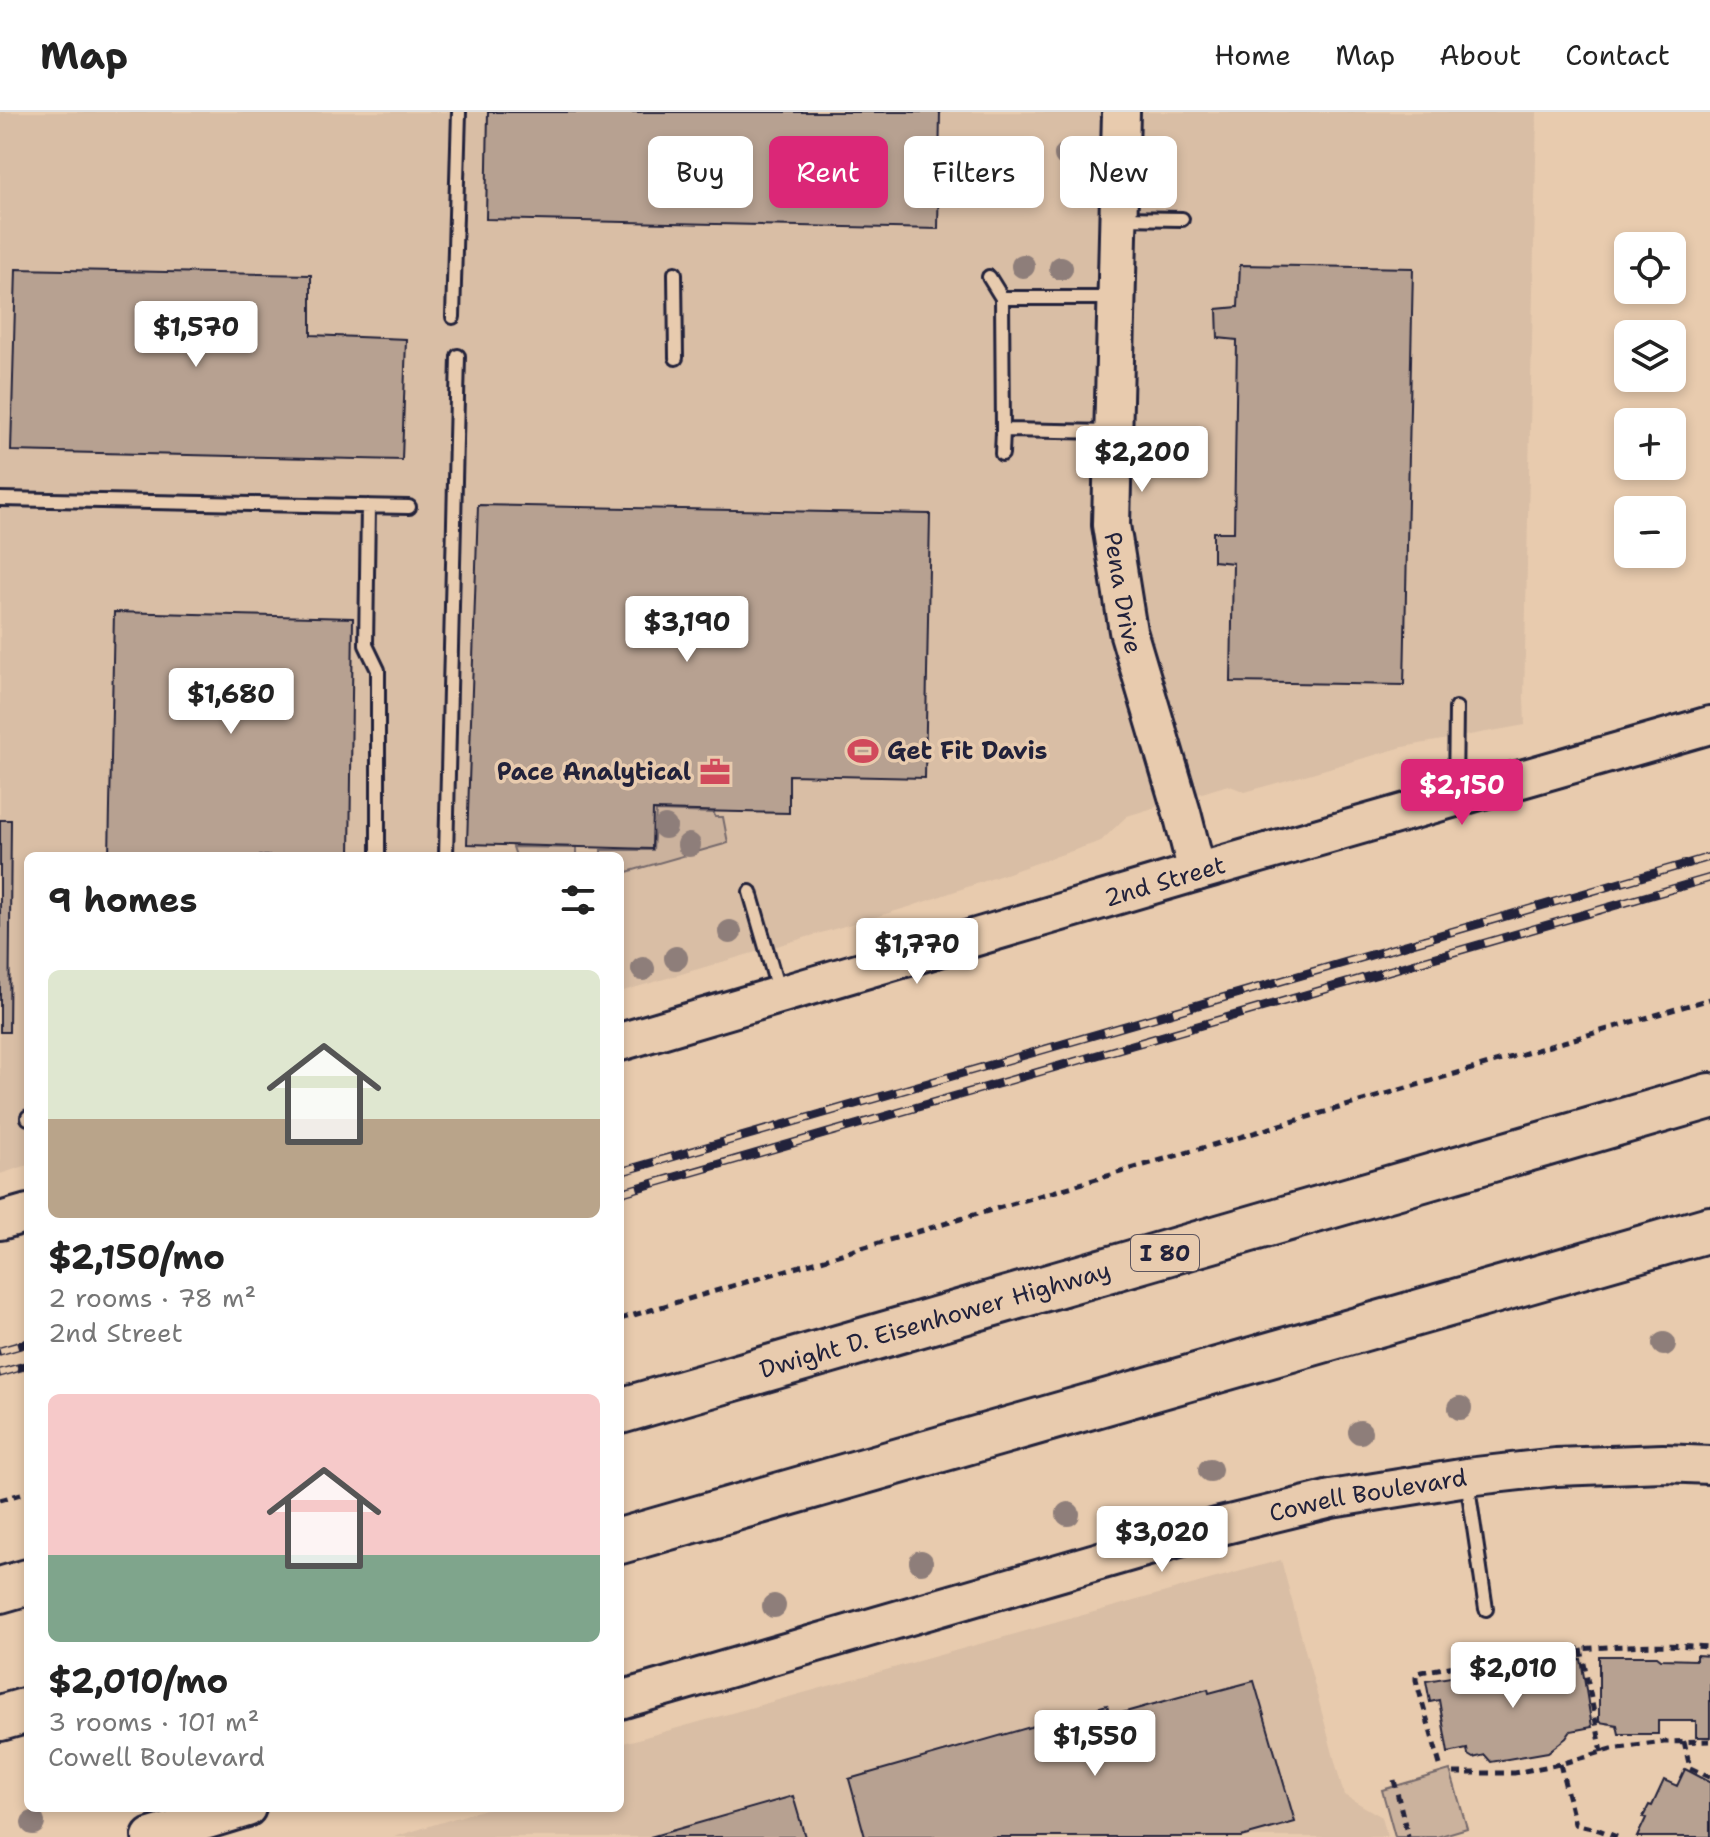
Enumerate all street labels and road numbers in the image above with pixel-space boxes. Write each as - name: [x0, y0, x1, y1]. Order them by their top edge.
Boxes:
- street label: Pena Drive: [1096, 530, 1150, 658]
- street label: 2nd Street: [1101, 849, 1229, 914]
- road number: I 80: [1131, 1235, 1199, 1271]
- street label: Dwight D. Eisenhower Highway: [756, 1254, 1114, 1386]
- street label: Cowell Boulevard: [1266, 1461, 1469, 1530]

